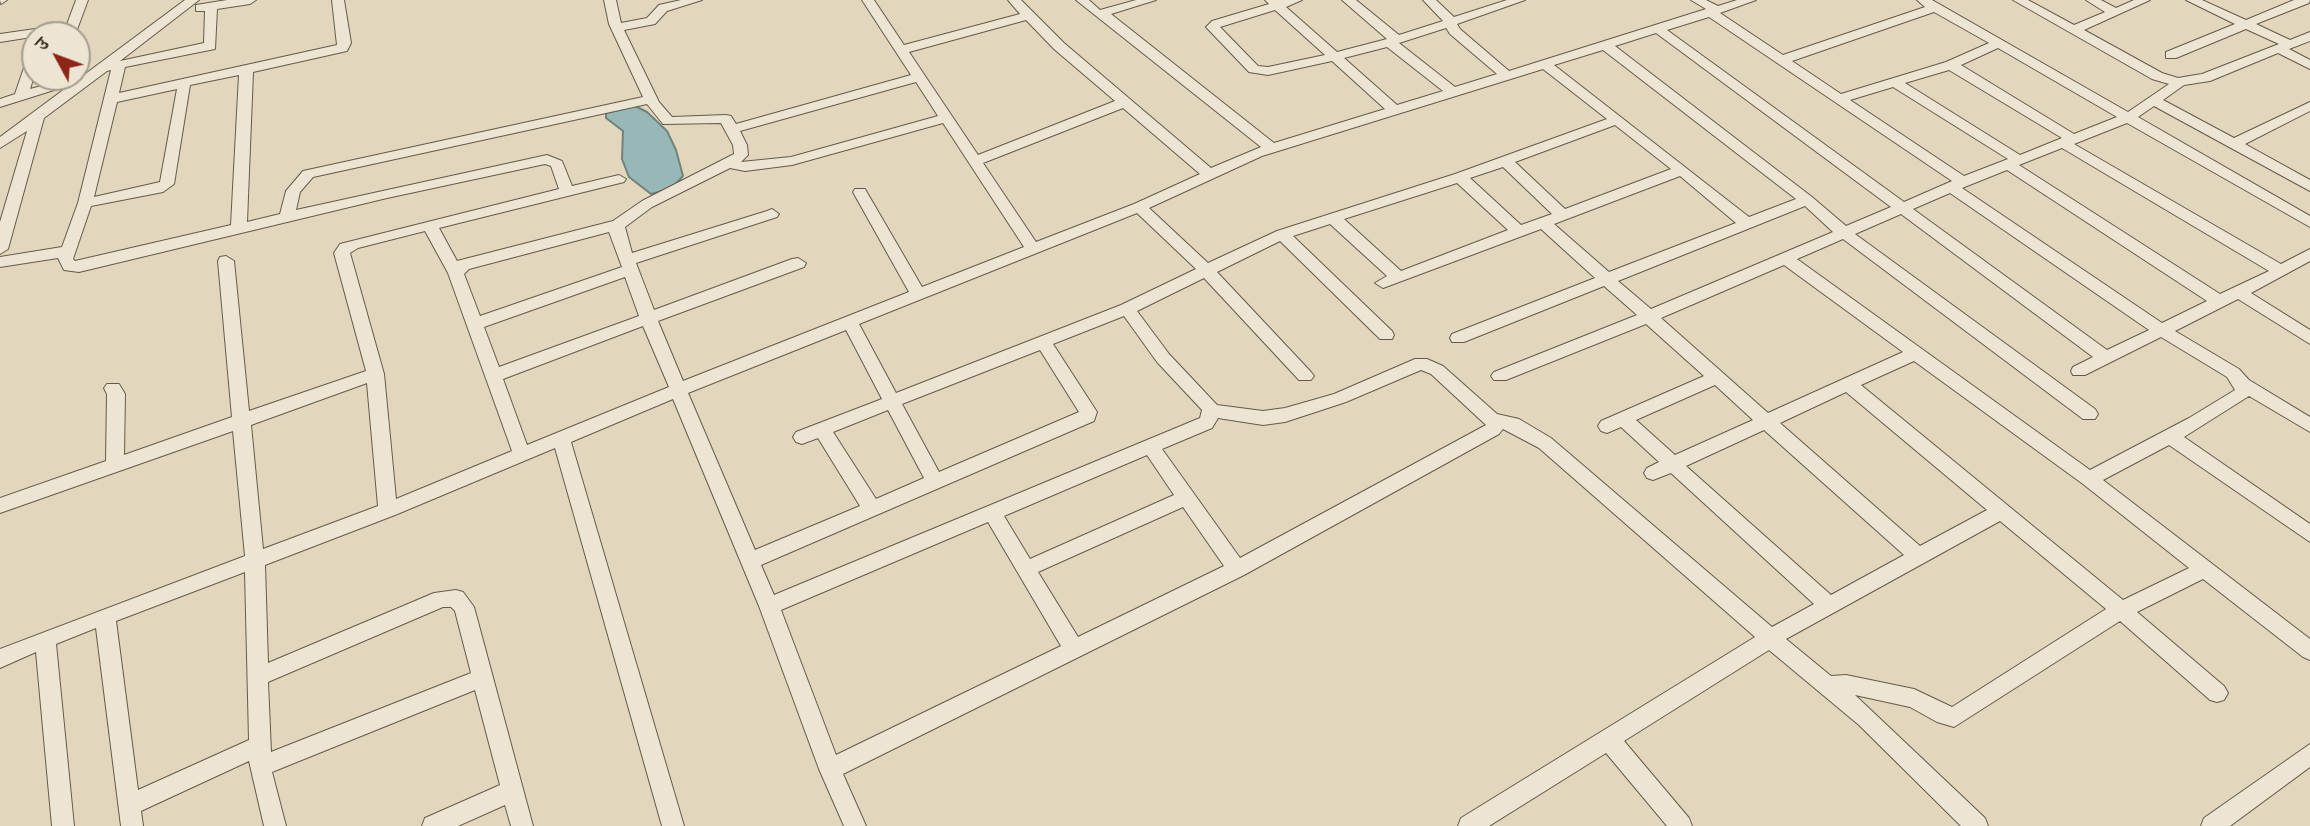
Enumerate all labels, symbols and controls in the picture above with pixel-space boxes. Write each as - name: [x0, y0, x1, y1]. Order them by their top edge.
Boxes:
- north arrow: [21, 21, 91, 91]
- text: उ: [28, 31, 55, 56]

